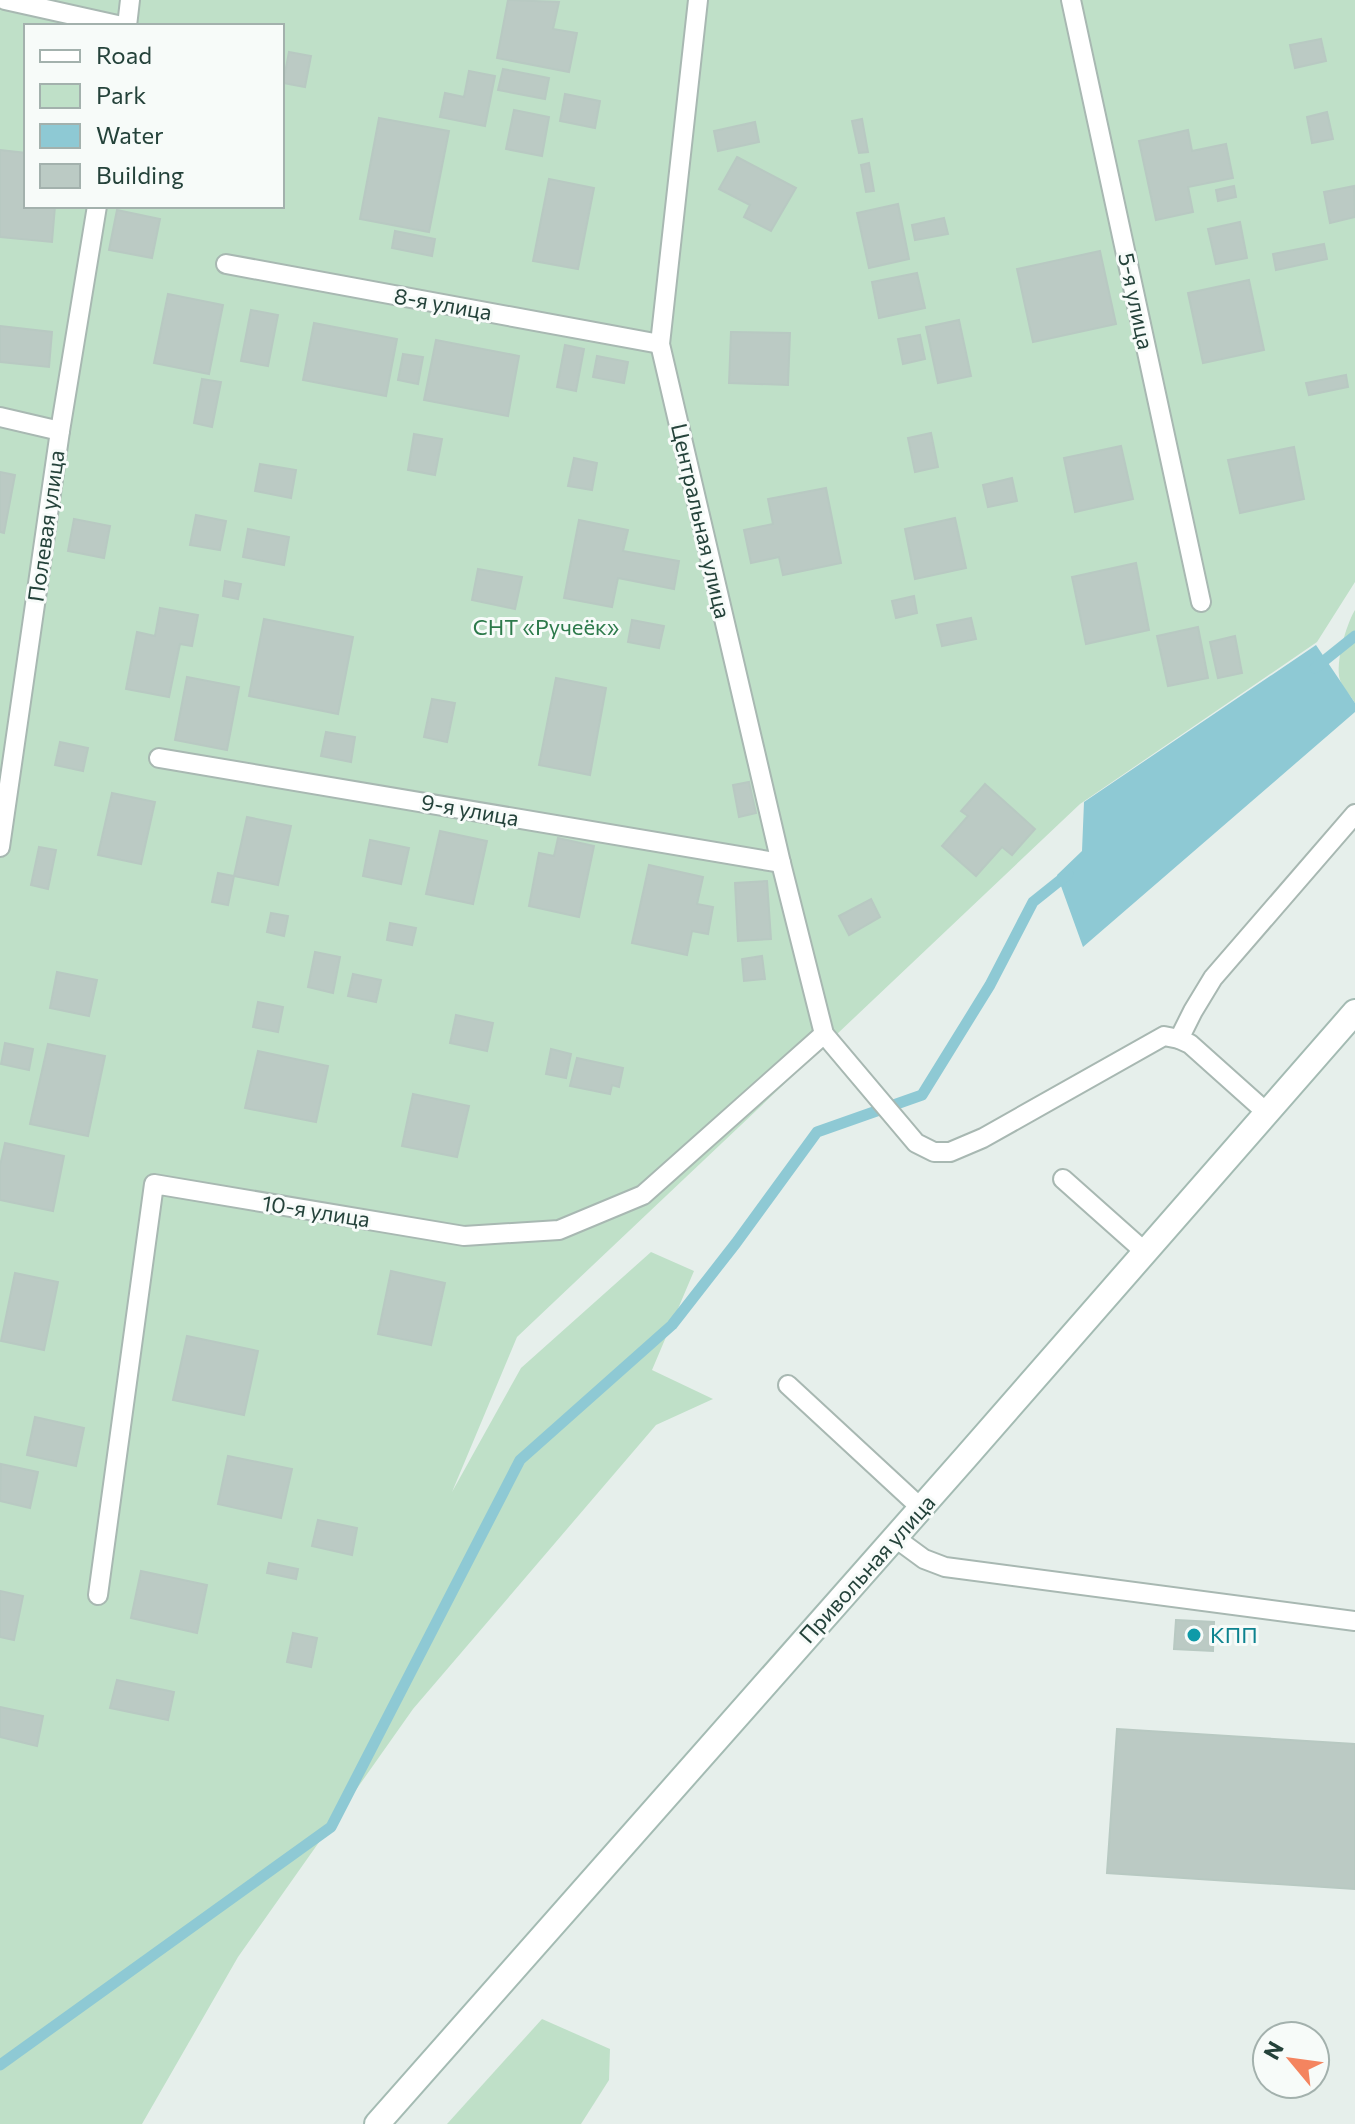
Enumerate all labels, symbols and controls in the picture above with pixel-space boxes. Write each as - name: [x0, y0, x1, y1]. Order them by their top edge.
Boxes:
- legend: [24, 24, 284, 208]
- text: Road: [96, 40, 152, 69]
- text: Park: [96, 80, 146, 109]
- text: Water: [96, 120, 164, 149]
- text: Building: [96, 160, 184, 189]
- street label: 5-я улица: [1113, 250, 1160, 352]
- street label: 8-я улица: [392, 282, 494, 325]
- street label: Центральная улица: [666, 421, 737, 621]
- street label: Полевая улица: [22, 448, 70, 603]
- park label: СНТ «Ручеёк»: [473, 613, 619, 640]
- street label: 9-я улица: [419, 788, 521, 831]
- street label: 10-я улица: [260, 1189, 372, 1232]
- street label: Привольная улица: [793, 1489, 940, 1648]
- place label: КПП: [1210, 1621, 1258, 1648]
- marker: КПП: [1185, 1626, 1203, 1644]
- north arrow: [1251, 2020, 1331, 2100]
- text: N: [1257, 2036, 1289, 2064]

